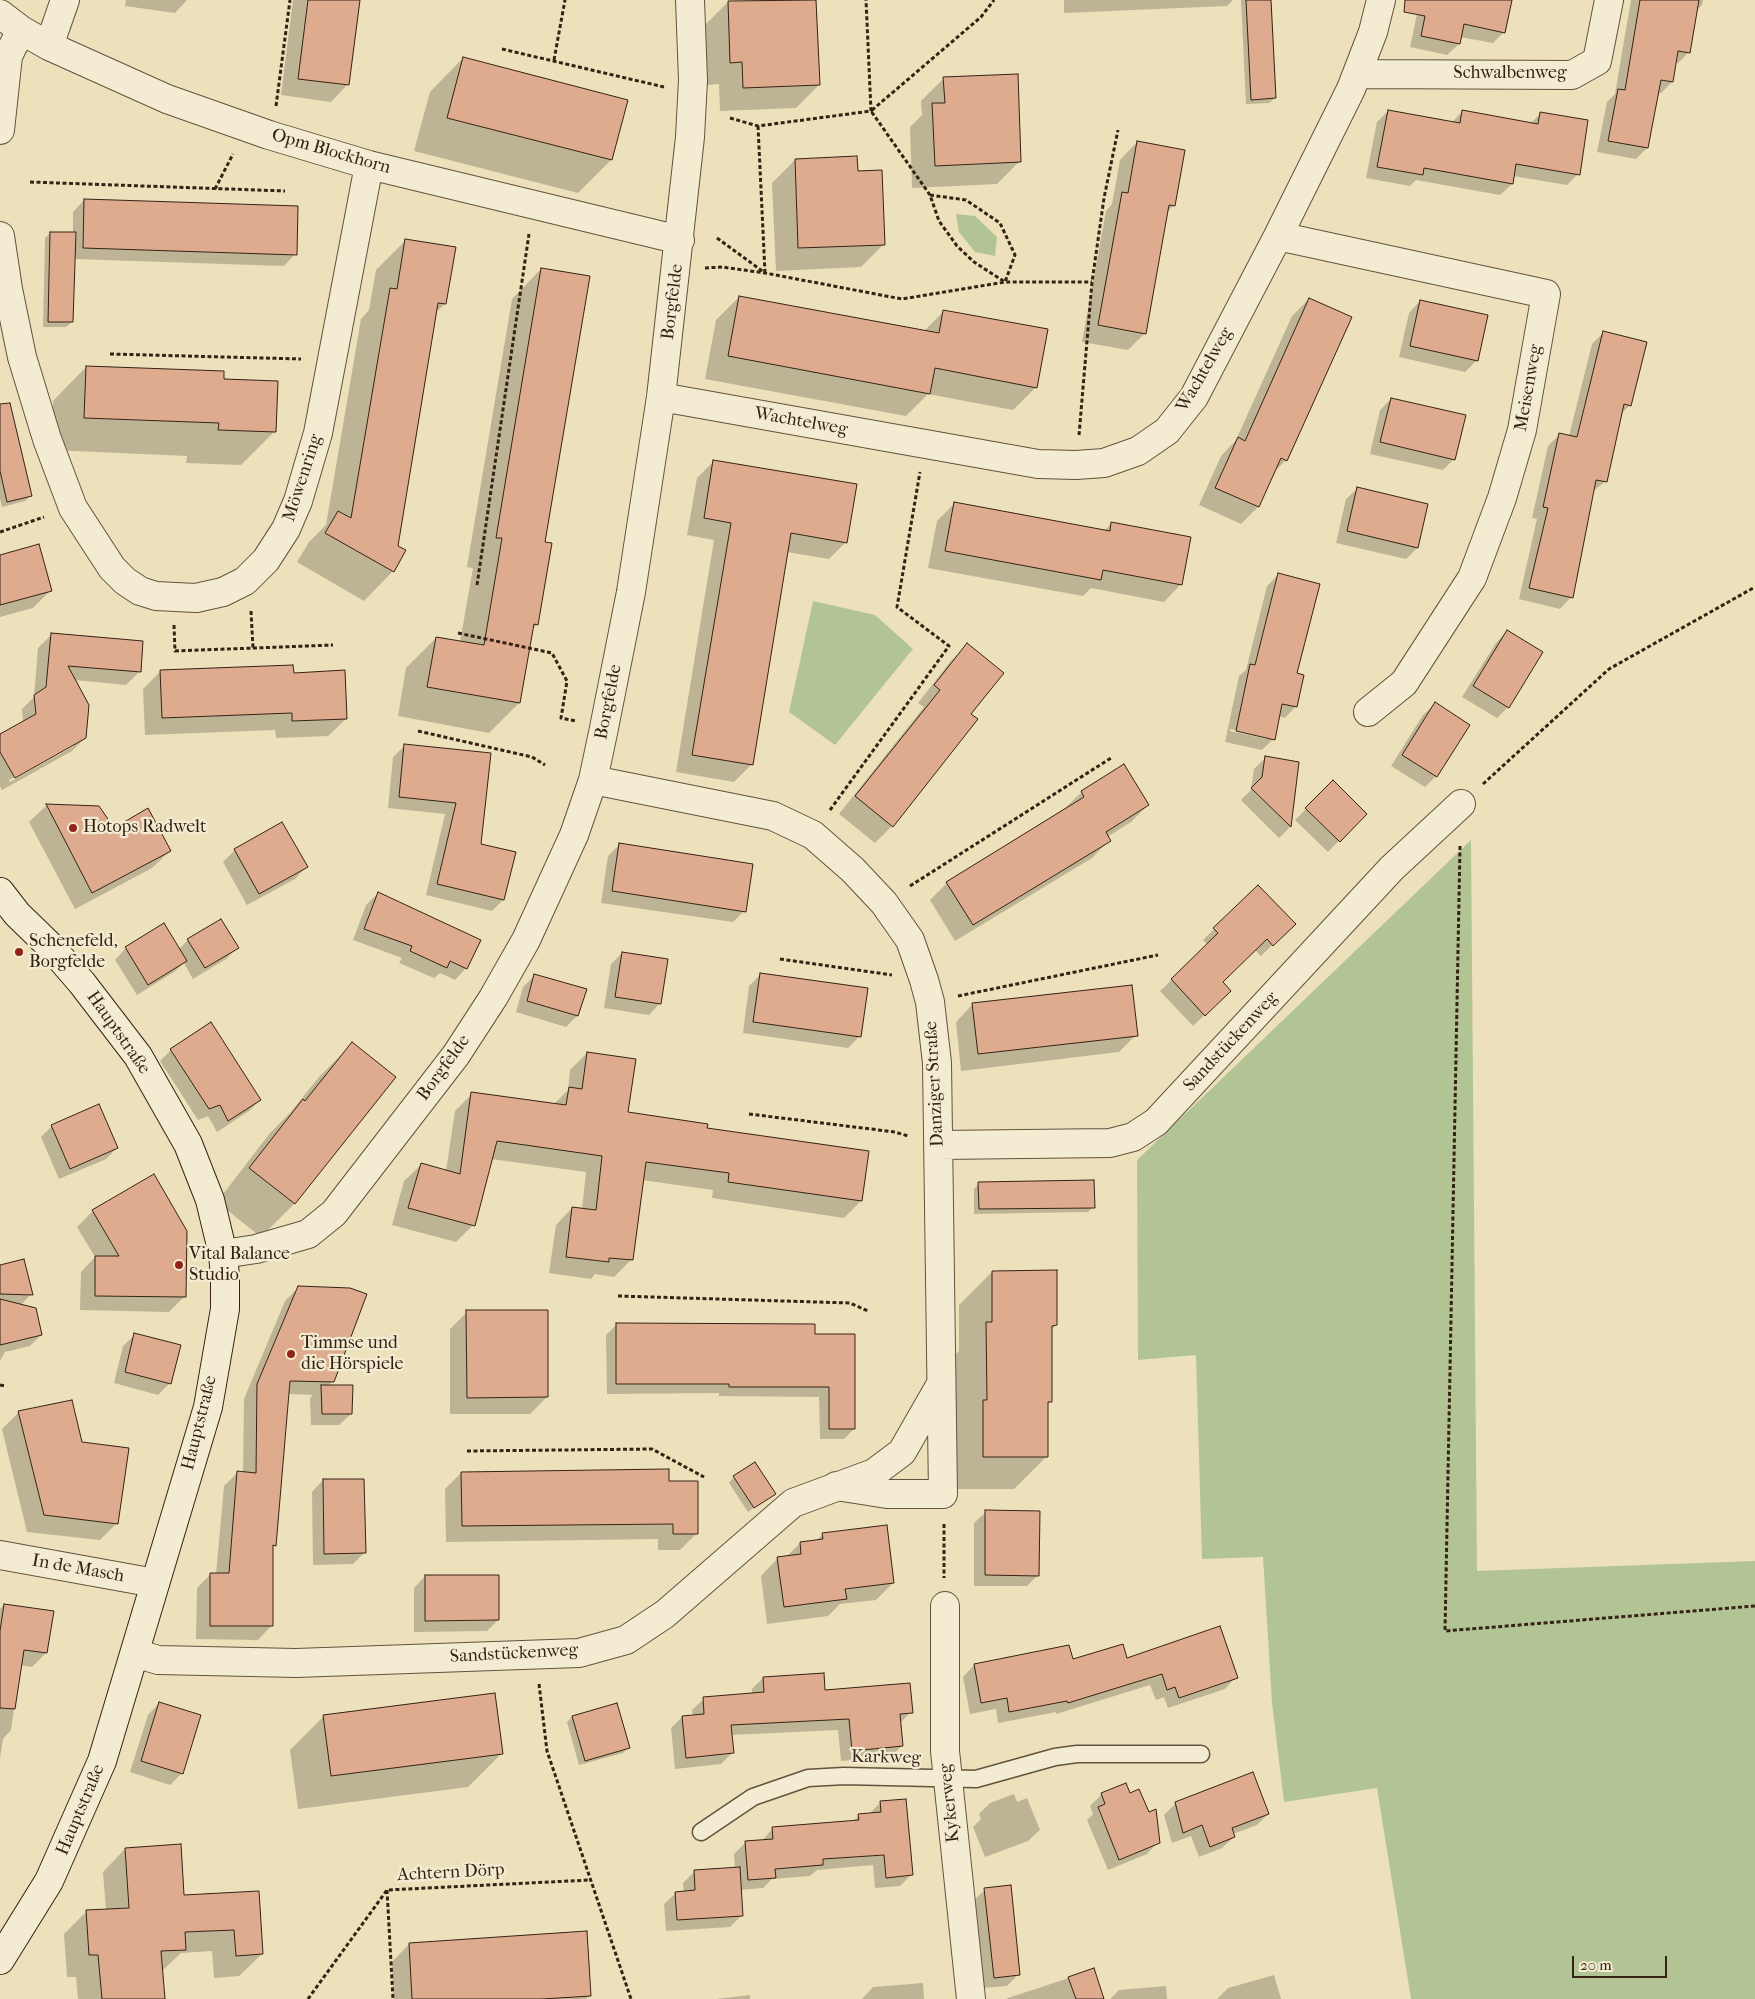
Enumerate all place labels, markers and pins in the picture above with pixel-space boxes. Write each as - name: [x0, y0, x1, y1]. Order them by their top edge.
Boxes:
- place label: Hotops Radwelt: [83, 817, 206, 839]
- marker: Hotops Radwelt: [67, 822, 79, 834]
- place label: Schenefeld, Borgfelde: [29, 931, 118, 974]
- marker: Schenefeld, Borgfelde: [13, 946, 25, 958]
- place label: Vital Balance Studio: [189, 1244, 290, 1286]
- marker: Vital Balance Studio: [173, 1259, 185, 1271]
- place label: Timmse und die Hörspiele: [301, 1333, 403, 1376]
- marker: Timmse und die Hörspiele: [285, 1348, 297, 1360]

